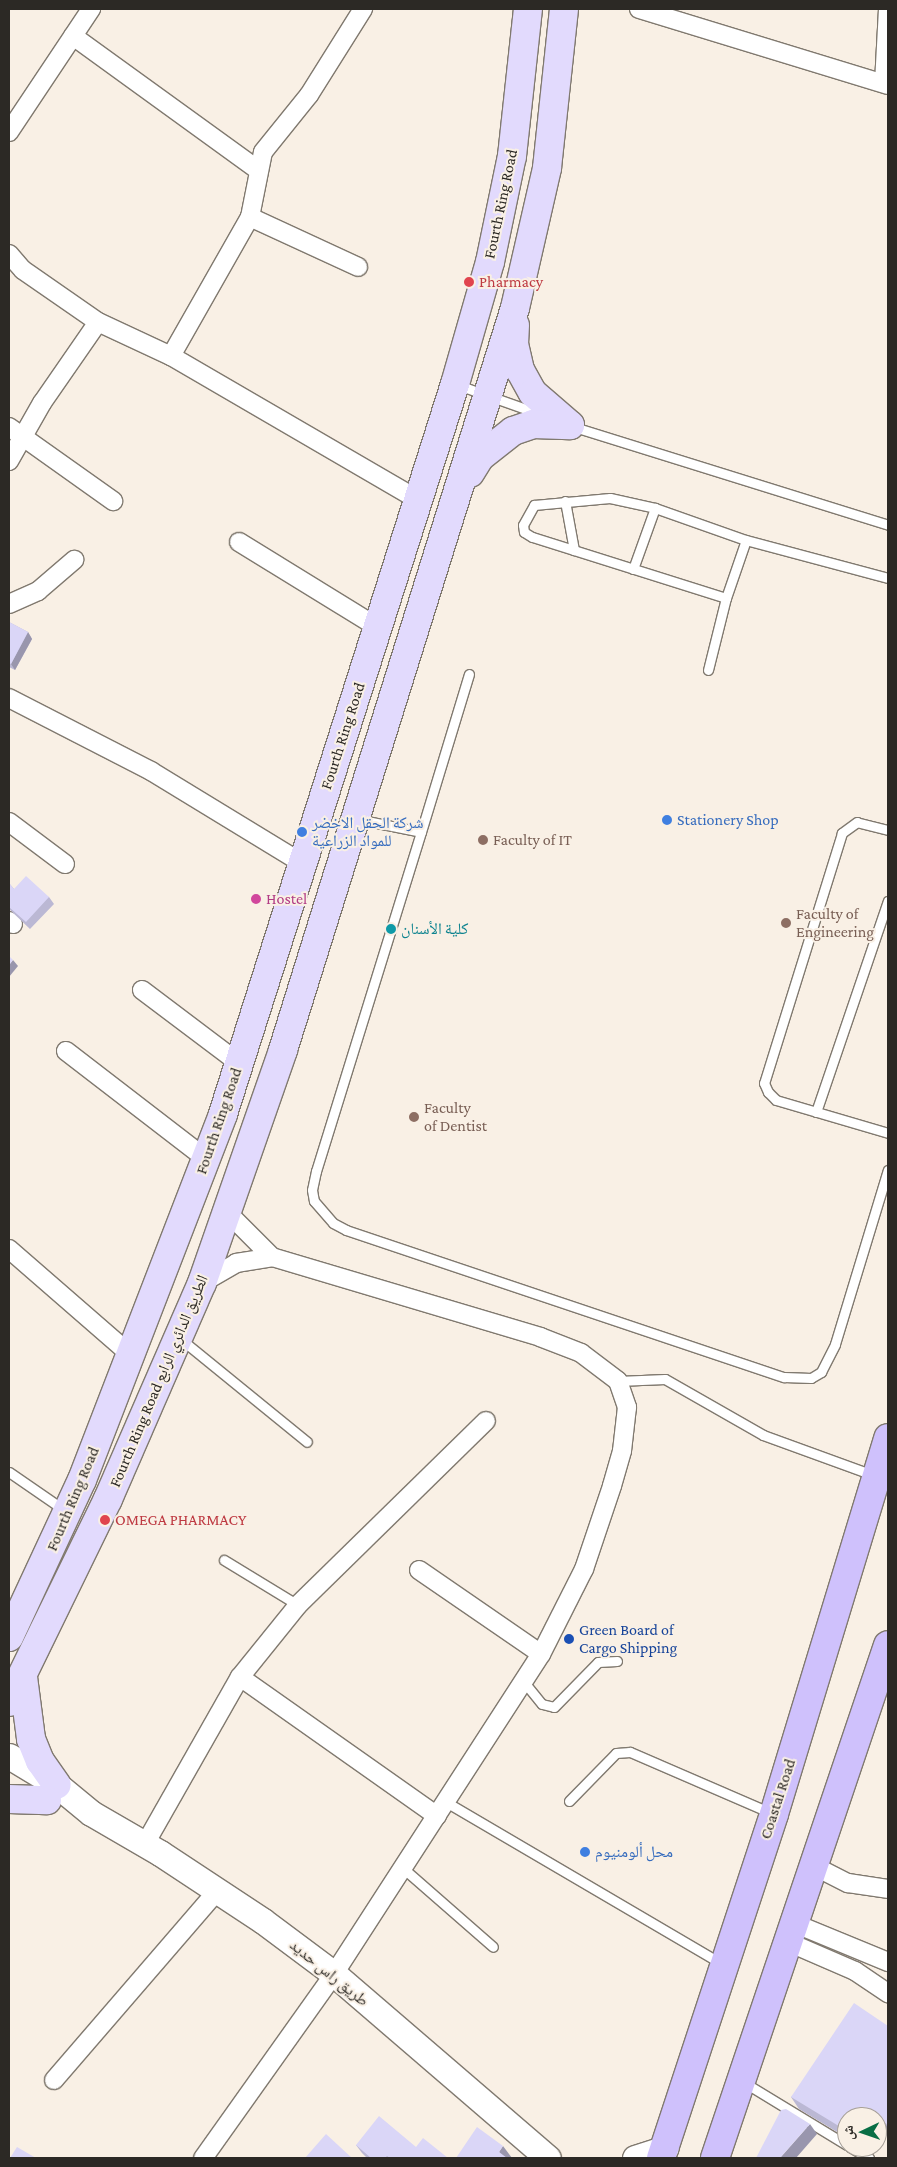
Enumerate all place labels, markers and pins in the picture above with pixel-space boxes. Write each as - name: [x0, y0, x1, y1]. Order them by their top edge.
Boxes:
- place label: Pharmacy: [479, 272, 543, 292]
- marker: Pharmacy: [463, 276, 475, 288]
- place label: Stationery Shop: [677, 810, 779, 830]
- place label: شركة الحقل الاخضر للمواد الزراعية: [312, 813, 424, 851]
- marker: Stationery Shop: [661, 814, 673, 826]
- marker: شركة الحقل الاخضر للمواد الزراعية: [296, 826, 308, 838]
- place label: Faculty of IT: [493, 830, 572, 850]
- marker: Faculty of IT: [477, 834, 489, 846]
- place label: Hostel: [266, 889, 307, 909]
- marker: Hostel: [250, 893, 262, 905]
- place label: Faculty of Engineering: [796, 904, 874, 942]
- marker: Faculty of Engineering: [780, 917, 792, 929]
- place label: كلية الأسنان: [401, 919, 468, 939]
- marker: كلية الأسنان: [385, 923, 397, 935]
- place label: Faculty of Dentist: [424, 1098, 487, 1136]
- marker: Faculty of Dentist: [408, 1111, 420, 1123]
- place label: OMEGA PHARMACY: [115, 1510, 246, 1530]
- marker: OMEGA PHARMACY: [99, 1514, 111, 1526]
- place label: Green Board of Cargo Shipping: [579, 1620, 677, 1658]
- marker: Green Board of Cargo Shipping: [563, 1633, 575, 1645]
- place label: محل ألومنيوم: [595, 1842, 673, 1862]
- marker: محل ألومنيوم: [579, 1846, 591, 1858]

